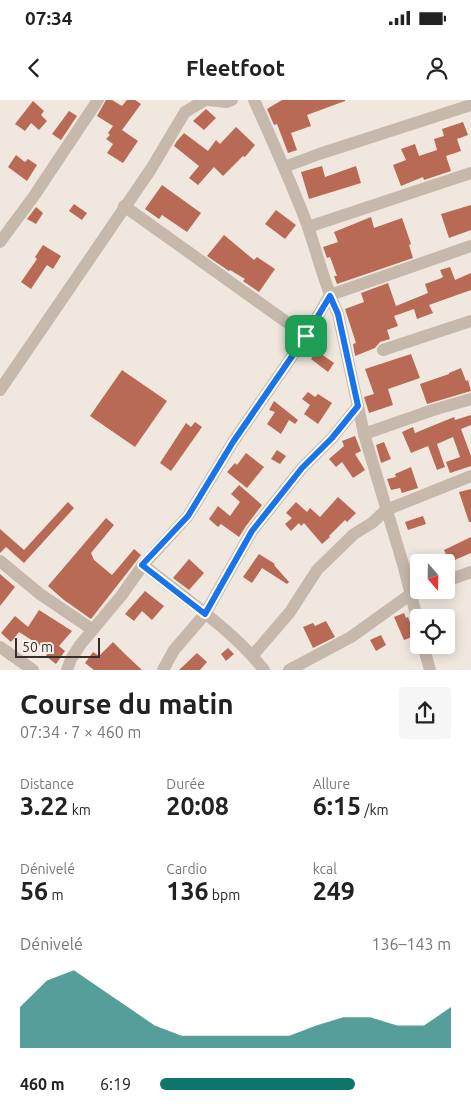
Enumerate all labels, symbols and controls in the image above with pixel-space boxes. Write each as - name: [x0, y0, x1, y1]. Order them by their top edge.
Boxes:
- text: 07:34: [25, 7, 73, 29]
- icon: back: [20, 54, 48, 82]
- icon: person: [423, 54, 451, 82]
- text: Fleetfoot: [186, 55, 285, 80]
- pin: [285, 315, 327, 357]
- icon: arrive: [292, 322, 320, 350]
- north arrow: [410, 554, 455, 599]
- map controls: [410, 554, 455, 654]
- button: locate: [410, 609, 455, 654]
- scale bar: [15, 634, 100, 658]
- text: 50 m: [22, 639, 53, 655]
- button: share: [399, 687, 451, 739]
- text: Course du matin: [20, 688, 234, 719]
- text: 07:34 · 7 × 460 m: [20, 723, 141, 741]
- text: Distance: [20, 776, 74, 792]
- text: Durée: [166, 776, 205, 792]
- text: Allure: [313, 776, 350, 792]
- text: 3.22: [20, 792, 68, 820]
- text: 20:08: [166, 792, 229, 820]
- text: 6:15: [313, 792, 361, 820]
- text: km: [68, 802, 91, 818]
- text: /km: [361, 802, 389, 818]
- text: Dénivelé: [20, 861, 75, 877]
- text: Cardio: [166, 861, 207, 877]
- text: kcal: [313, 861, 337, 877]
- text: 56: [20, 877, 48, 905]
- text: 136: [166, 877, 209, 905]
- text: 249: [313, 877, 355, 905]
- text: m: [48, 887, 64, 903]
- text: bpm: [209, 887, 240, 903]
- text: Dénivelé: [20, 935, 83, 953]
- text: 136–143 m: [371, 935, 451, 953]
- text: 460 m: [20, 1075, 65, 1093]
- text: 6:19: [100, 1075, 131, 1093]

